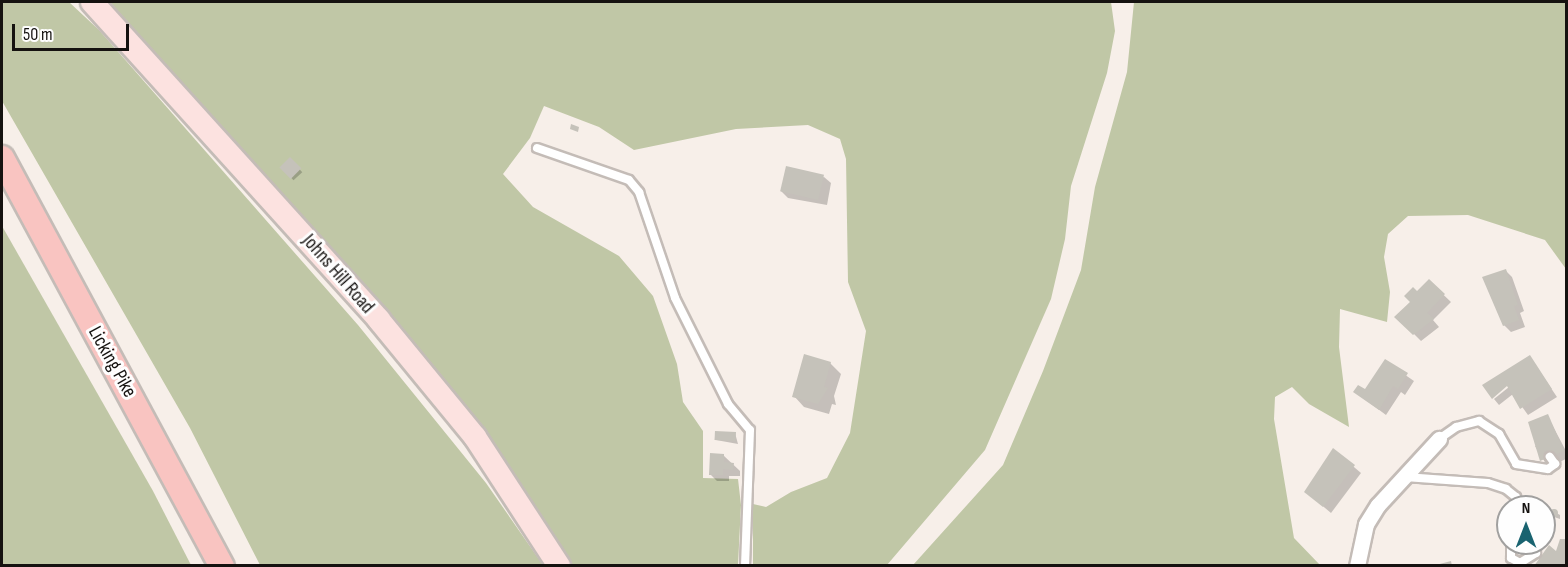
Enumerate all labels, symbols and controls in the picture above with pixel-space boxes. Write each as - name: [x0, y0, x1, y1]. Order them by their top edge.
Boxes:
- scale bar: [15, 12, 132, 50]
- text: 50 m: [23, 24, 53, 45]
- street label: Johns Hill Road: [297, 229, 379, 319]
- street label: Licking Pike: [83, 322, 141, 402]
- north arrow: [1496, 495, 1556, 555]
- text: N: [1522, 499, 1530, 518]

